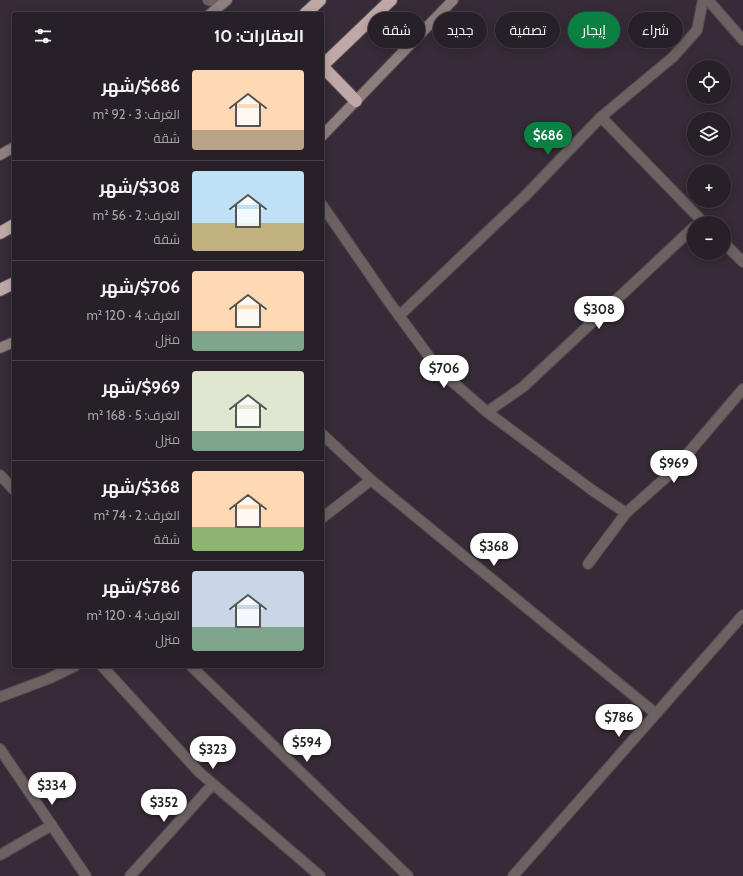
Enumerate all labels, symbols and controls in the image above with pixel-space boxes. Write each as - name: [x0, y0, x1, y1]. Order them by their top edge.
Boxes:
- chip: شقة: [368, 12, 425, 48]
- chip: جديد: [433, 12, 487, 48]
- chip: تصفية: [495, 12, 560, 48]
- chip: إيجار: [568, 12, 620, 48]
- chip: شراء: [628, 12, 683, 48]
- icon: filters: [32, 25, 54, 47]
- text: العقارات: 10: [214, 26, 304, 46]
- map controls: [687, 60, 731, 260]
- button: locate: [687, 60, 731, 104]
- text: $686/شهر: [101, 76, 180, 96]
- icon: home: [224, 86, 272, 134]
- text: الغرف: 3 · 92 m²: [93, 106, 180, 122]
- button: layers: [687, 112, 731, 156]
- pin: $686: [524, 122, 572, 156]
- text: $686: [533, 127, 563, 143]
- text: شقة: [153, 130, 180, 146]
- button: +: [687, 164, 731, 208]
- text: $308/شهر: [99, 177, 180, 197]
- icon: home: [224, 187, 272, 235]
- text: الغرف: 2 · 56 m²: [93, 207, 180, 223]
- button: −: [687, 216, 731, 260]
- text: شقة: [153, 231, 180, 247]
- text: $706/شهر: [101, 277, 180, 297]
- icon: home: [224, 287, 272, 335]
- pin: $308: [575, 296, 623, 330]
- text: $308: [583, 301, 615, 317]
- text: الغرف: 4 · 120 m²: [86, 307, 180, 323]
- text: منزل: [155, 331, 180, 347]
- pin: $706: [420, 355, 468, 389]
- text: $706: [429, 360, 459, 376]
- text: $969/شهر: [102, 377, 180, 397]
- icon: home: [224, 387, 272, 435]
- text: الغرف: 5 · 168 m²: [88, 407, 180, 423]
- text: منزل: [155, 431, 180, 447]
- pin: $969: [650, 450, 698, 484]
- text: $969: [659, 455, 689, 471]
- text: $368/شهر: [102, 477, 180, 497]
- icon: home: [224, 487, 272, 535]
- text: الغرف: 2 · 74 m²: [94, 507, 180, 523]
- text: شقة: [153, 531, 180, 547]
- pin: $368: [470, 533, 518, 567]
- text: $368: [479, 538, 509, 554]
- text: $786/شهر: [102, 577, 180, 597]
- icon: home: [224, 587, 272, 635]
- text: الغرف: 4 · 120 m²: [86, 607, 180, 623]
- text: منزل: [155, 631, 180, 647]
- pin: $786: [595, 704, 643, 738]
- text: $786: [604, 709, 634, 725]
- pin: $594: [283, 729, 331, 763]
- text: $594: [292, 734, 322, 750]
- pin: $323: [189, 736, 237, 770]
- text: $323: [199, 741, 227, 757]
- pin: $334: [28, 772, 76, 806]
- text: $334: [37, 777, 67, 793]
- pin: $352: [140, 789, 188, 823]
- text: $352: [150, 794, 178, 810]

